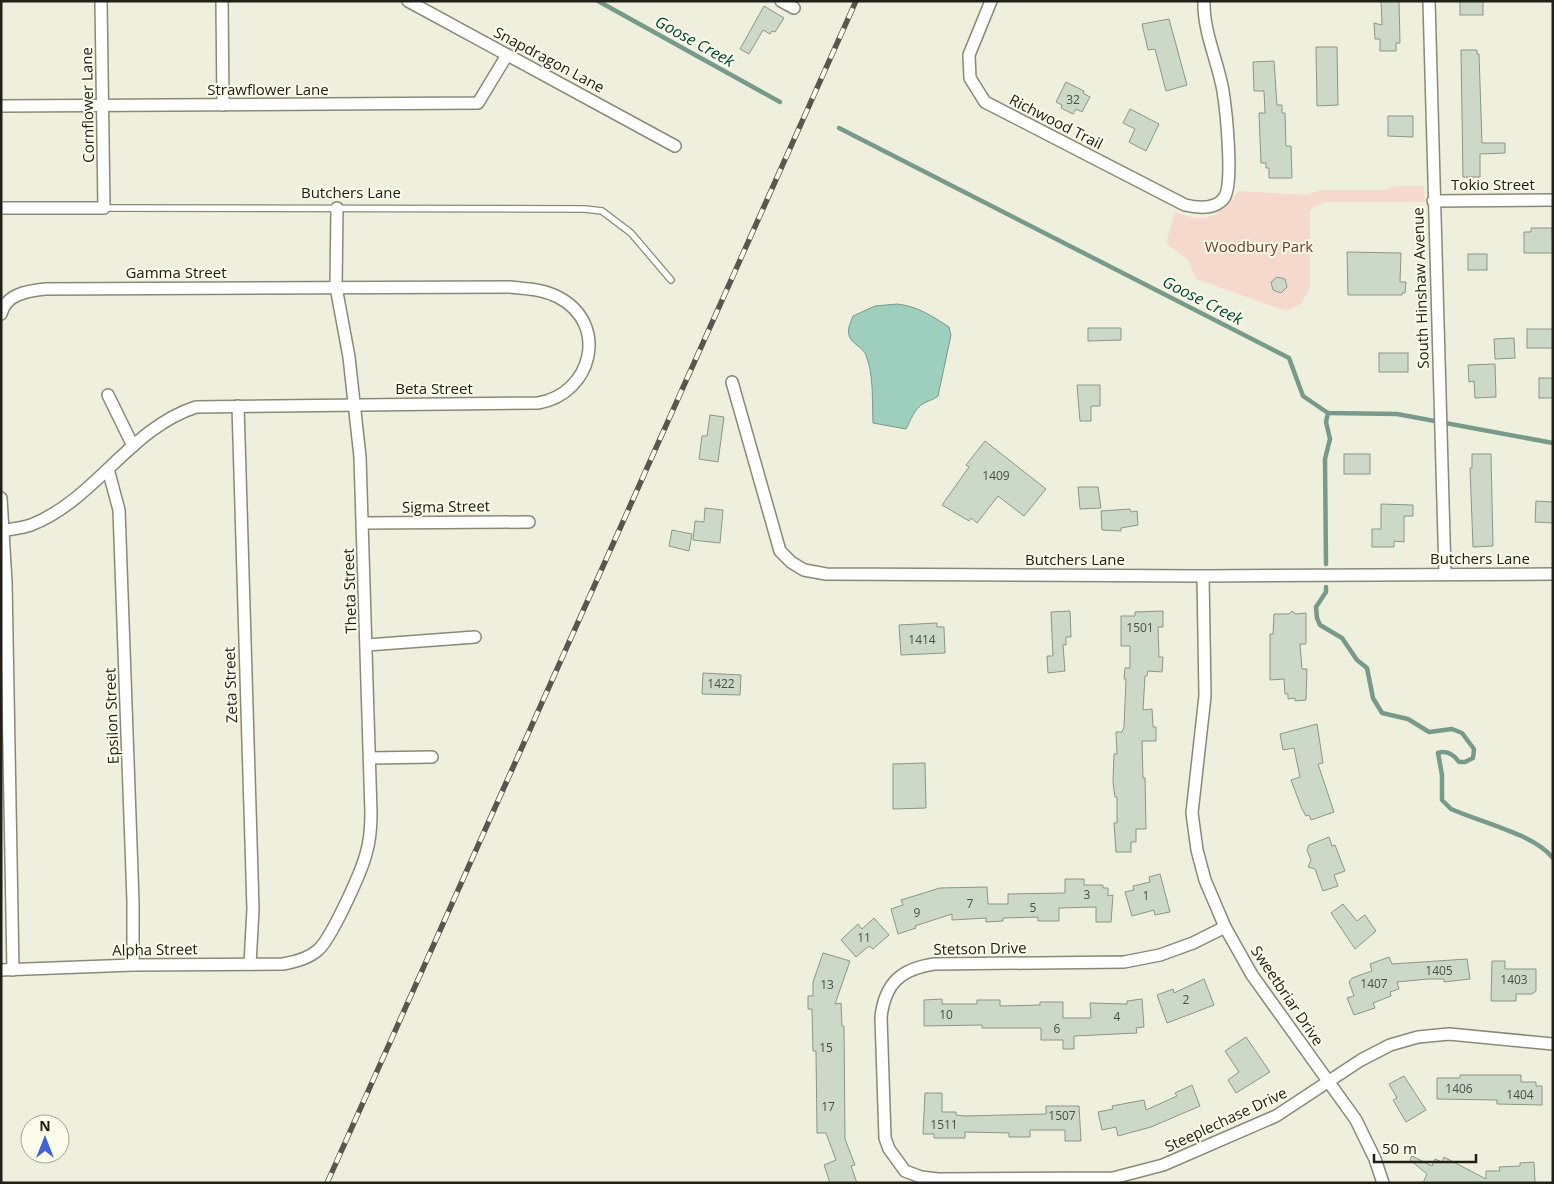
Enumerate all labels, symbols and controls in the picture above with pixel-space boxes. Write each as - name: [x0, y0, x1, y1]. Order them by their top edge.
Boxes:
- water label: Goose Creek: [651, 10, 740, 72]
- street label: Snapdragon Lane: [491, 21, 608, 97]
- street label: Cornflower Lane: [76, 47, 98, 163]
- street label: Strawflower Lane: [207, 79, 329, 99]
- street label: Richwood Trail: [1006, 89, 1107, 153]
- house number: 32: [1066, 91, 1080, 108]
- street label: Tokio Street: [1451, 174, 1535, 194]
- street label: Butchers Lane: [301, 182, 401, 202]
- street label: South Hinshaw Avenue: [1407, 207, 1433, 369]
- park label: Woodbury Park: [1205, 236, 1313, 256]
- street label: Gamma Street: [125, 262, 227, 282]
- water label: Goose Creek: [1159, 270, 1248, 330]
- street label: Beta Street: [395, 378, 473, 398]
- house number: 1409: [982, 467, 1010, 484]
- street label: Sigma Street: [402, 495, 490, 517]
- street label: Theta Street: [338, 548, 360, 634]
- street label: Butchers Lane: [1430, 548, 1530, 568]
- street label: Butchers Lane: [1025, 549, 1125, 569]
- house number: 1501: [1126, 619, 1154, 636]
- house number: 1414: [908, 631, 936, 648]
- street label: Zeta Street: [219, 646, 241, 724]
- street label: Epsilon Street: [99, 668, 123, 764]
- house number: 1422: [707, 675, 735, 692]
- house number: 3: [1084, 886, 1091, 903]
- house number: 1: [1143, 887, 1149, 904]
- house number: 7: [967, 895, 974, 912]
- house number: 5: [1030, 899, 1037, 916]
- house number: 9: [914, 904, 921, 921]
- house number: 11: [857, 929, 871, 946]
- street label: Stetson Drive: [933, 937, 1027, 959]
- street label: Alpha Street: [112, 938, 198, 960]
- street label: Sweetbriar Drive: [1247, 942, 1329, 1049]
- house number: 1405: [1425, 962, 1453, 979]
- house number: 1403: [1500, 971, 1528, 988]
- house number: 1407: [1360, 975, 1388, 992]
- house number: 13: [820, 976, 834, 993]
- house number: 2: [1183, 991, 1190, 1008]
- house number: 10: [939, 1006, 953, 1023]
- house number: 4: [1114, 1008, 1121, 1025]
- house number: 6: [1054, 1020, 1061, 1037]
- house number: 15: [819, 1039, 833, 1056]
- house number: 1406: [1445, 1080, 1473, 1097]
- street label: Steeplechase Drive: [1161, 1082, 1290, 1156]
- house number: 1404: [1506, 1086, 1534, 1103]
- house number: 17: [821, 1098, 835, 1115]
- house number: 1507: [1048, 1107, 1076, 1124]
- north arrow: [20, 1114, 70, 1164]
- text: N: [39, 1116, 51, 1135]
- house number: 1511: [930, 1116, 958, 1133]
- scale bar: [1374, 1132, 1476, 1164]
- text: 50 m: [1382, 1138, 1417, 1158]

